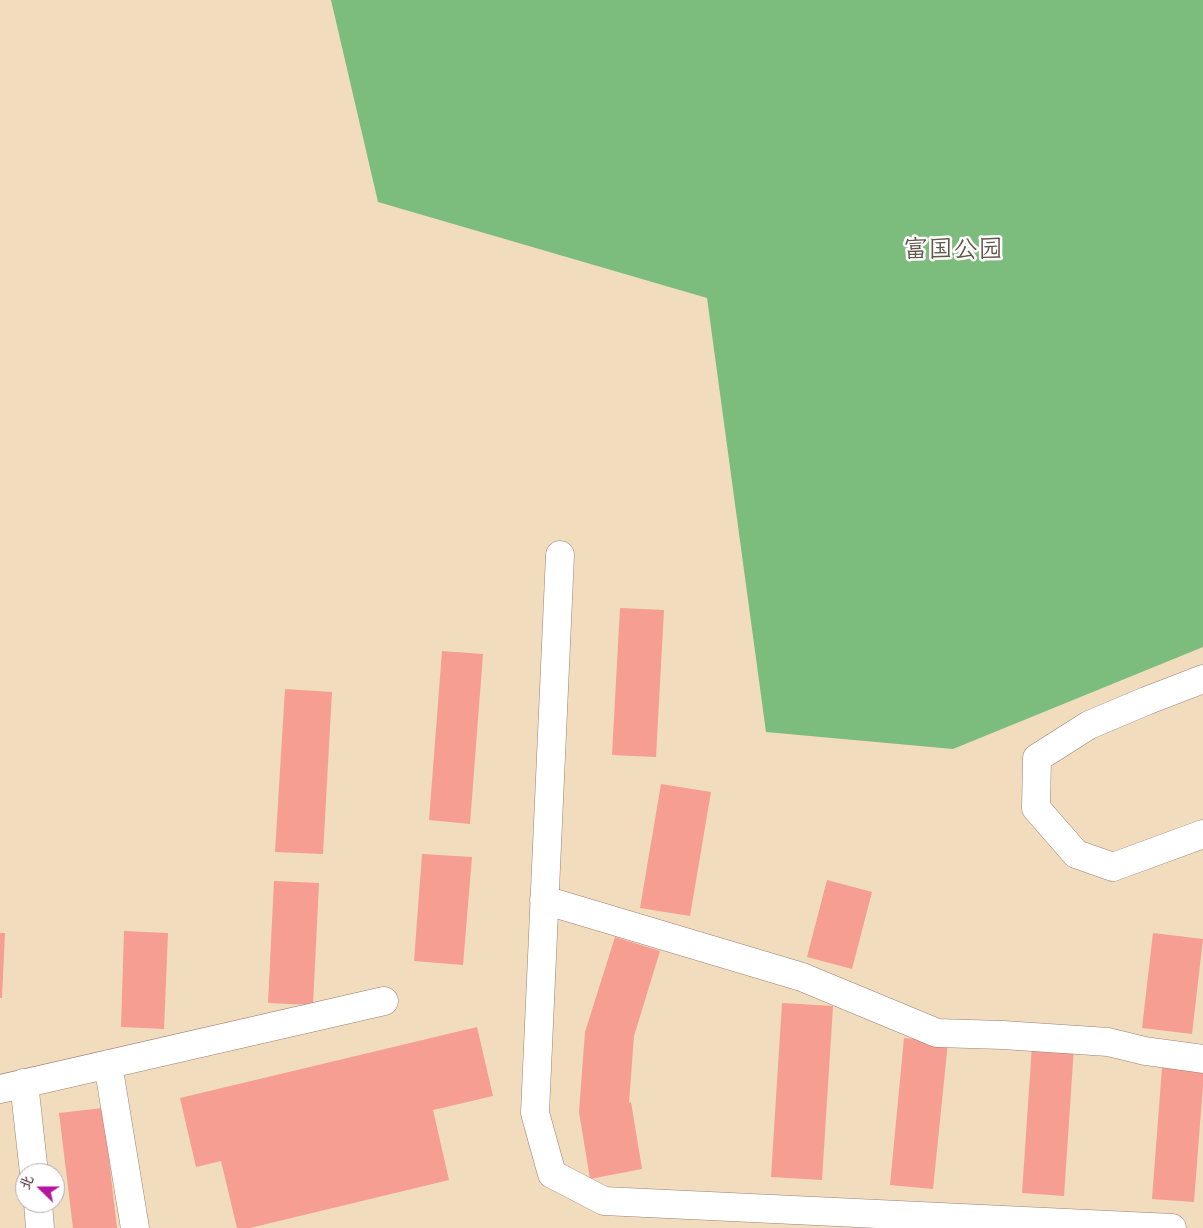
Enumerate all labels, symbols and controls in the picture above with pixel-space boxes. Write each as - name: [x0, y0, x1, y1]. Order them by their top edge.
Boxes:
- park label: 富国公园: [903, 235, 1003, 265]
- north arrow: [15, 1163, 65, 1213]
- text: 北: [16, 1173, 37, 1192]

